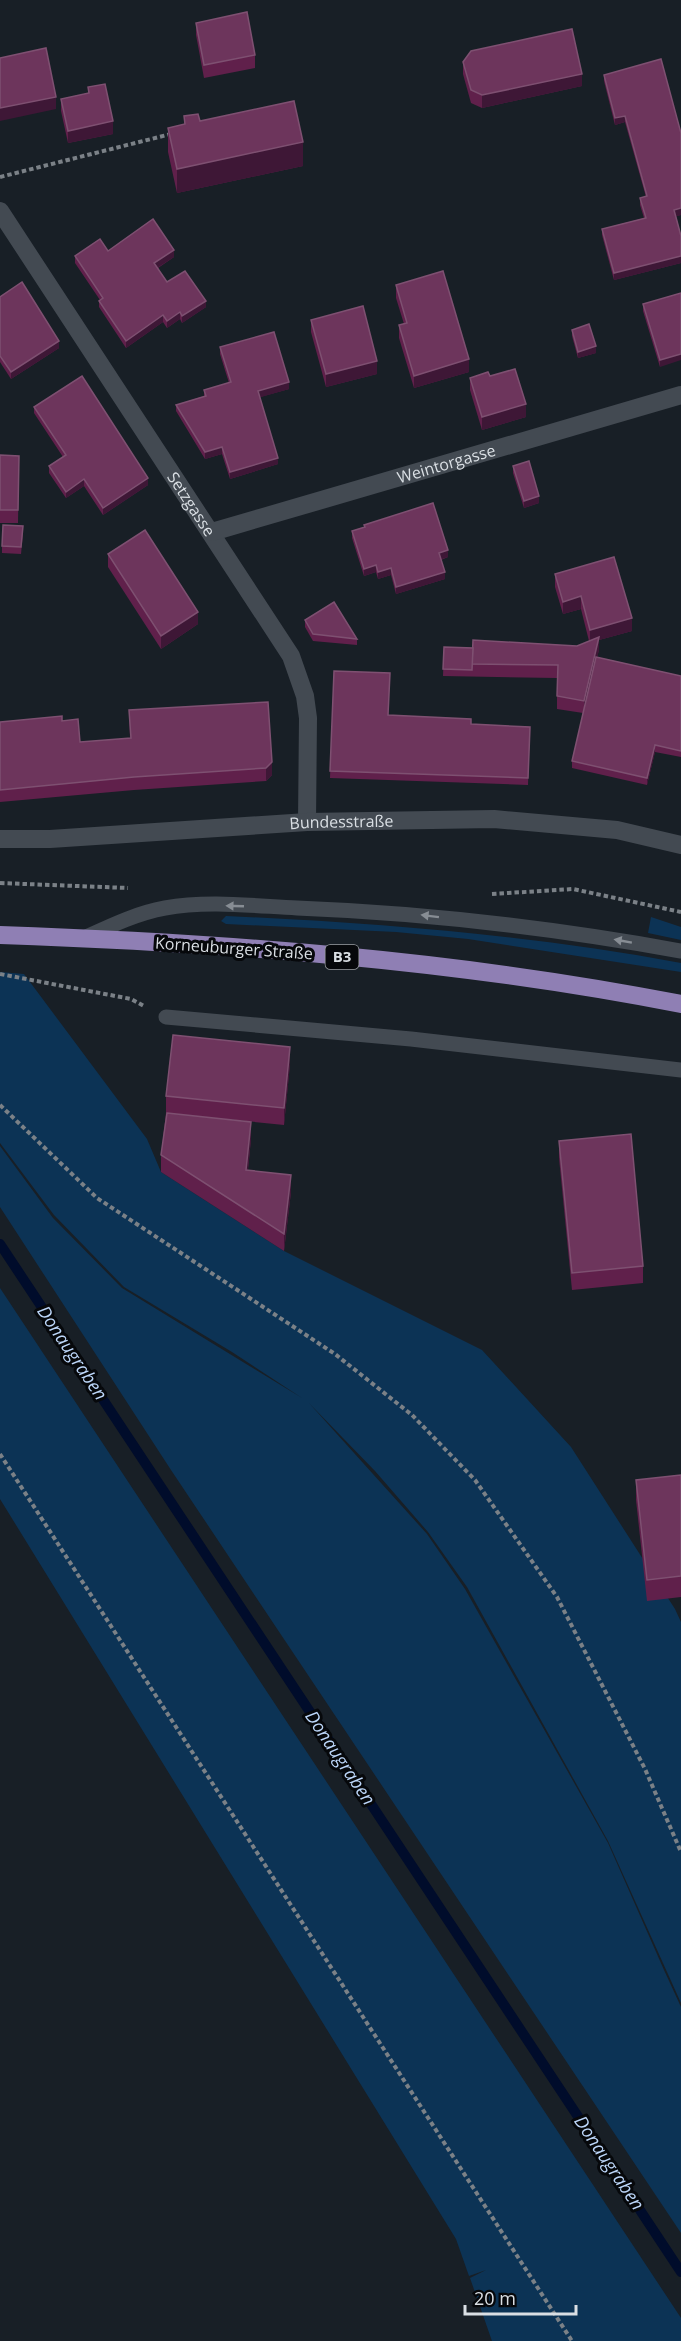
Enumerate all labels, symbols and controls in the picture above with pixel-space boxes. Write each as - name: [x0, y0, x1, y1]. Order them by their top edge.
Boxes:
- street label: Weintorgasse: [395, 439, 498, 488]
- street label: Setzgasse: [162, 467, 221, 540]
- street label: Bundesstraße: [289, 810, 394, 834]
- one-way arrow: [226, 901, 245, 910]
- one-way arrow: [420, 911, 439, 920]
- street label: Korneuburger Straße: [154, 932, 314, 964]
- one-way arrow: [614, 936, 633, 945]
- road number: B3: [326, 945, 358, 969]
- water label: Donaugraben: [32, 1300, 113, 1405]
- water label: Donaugraben: [300, 1705, 381, 1810]
- water label: Donaugraben: [569, 2110, 650, 2215]
- scale bar: [465, 2278, 576, 2316]
- text: 20 m: [474, 2286, 516, 2310]

